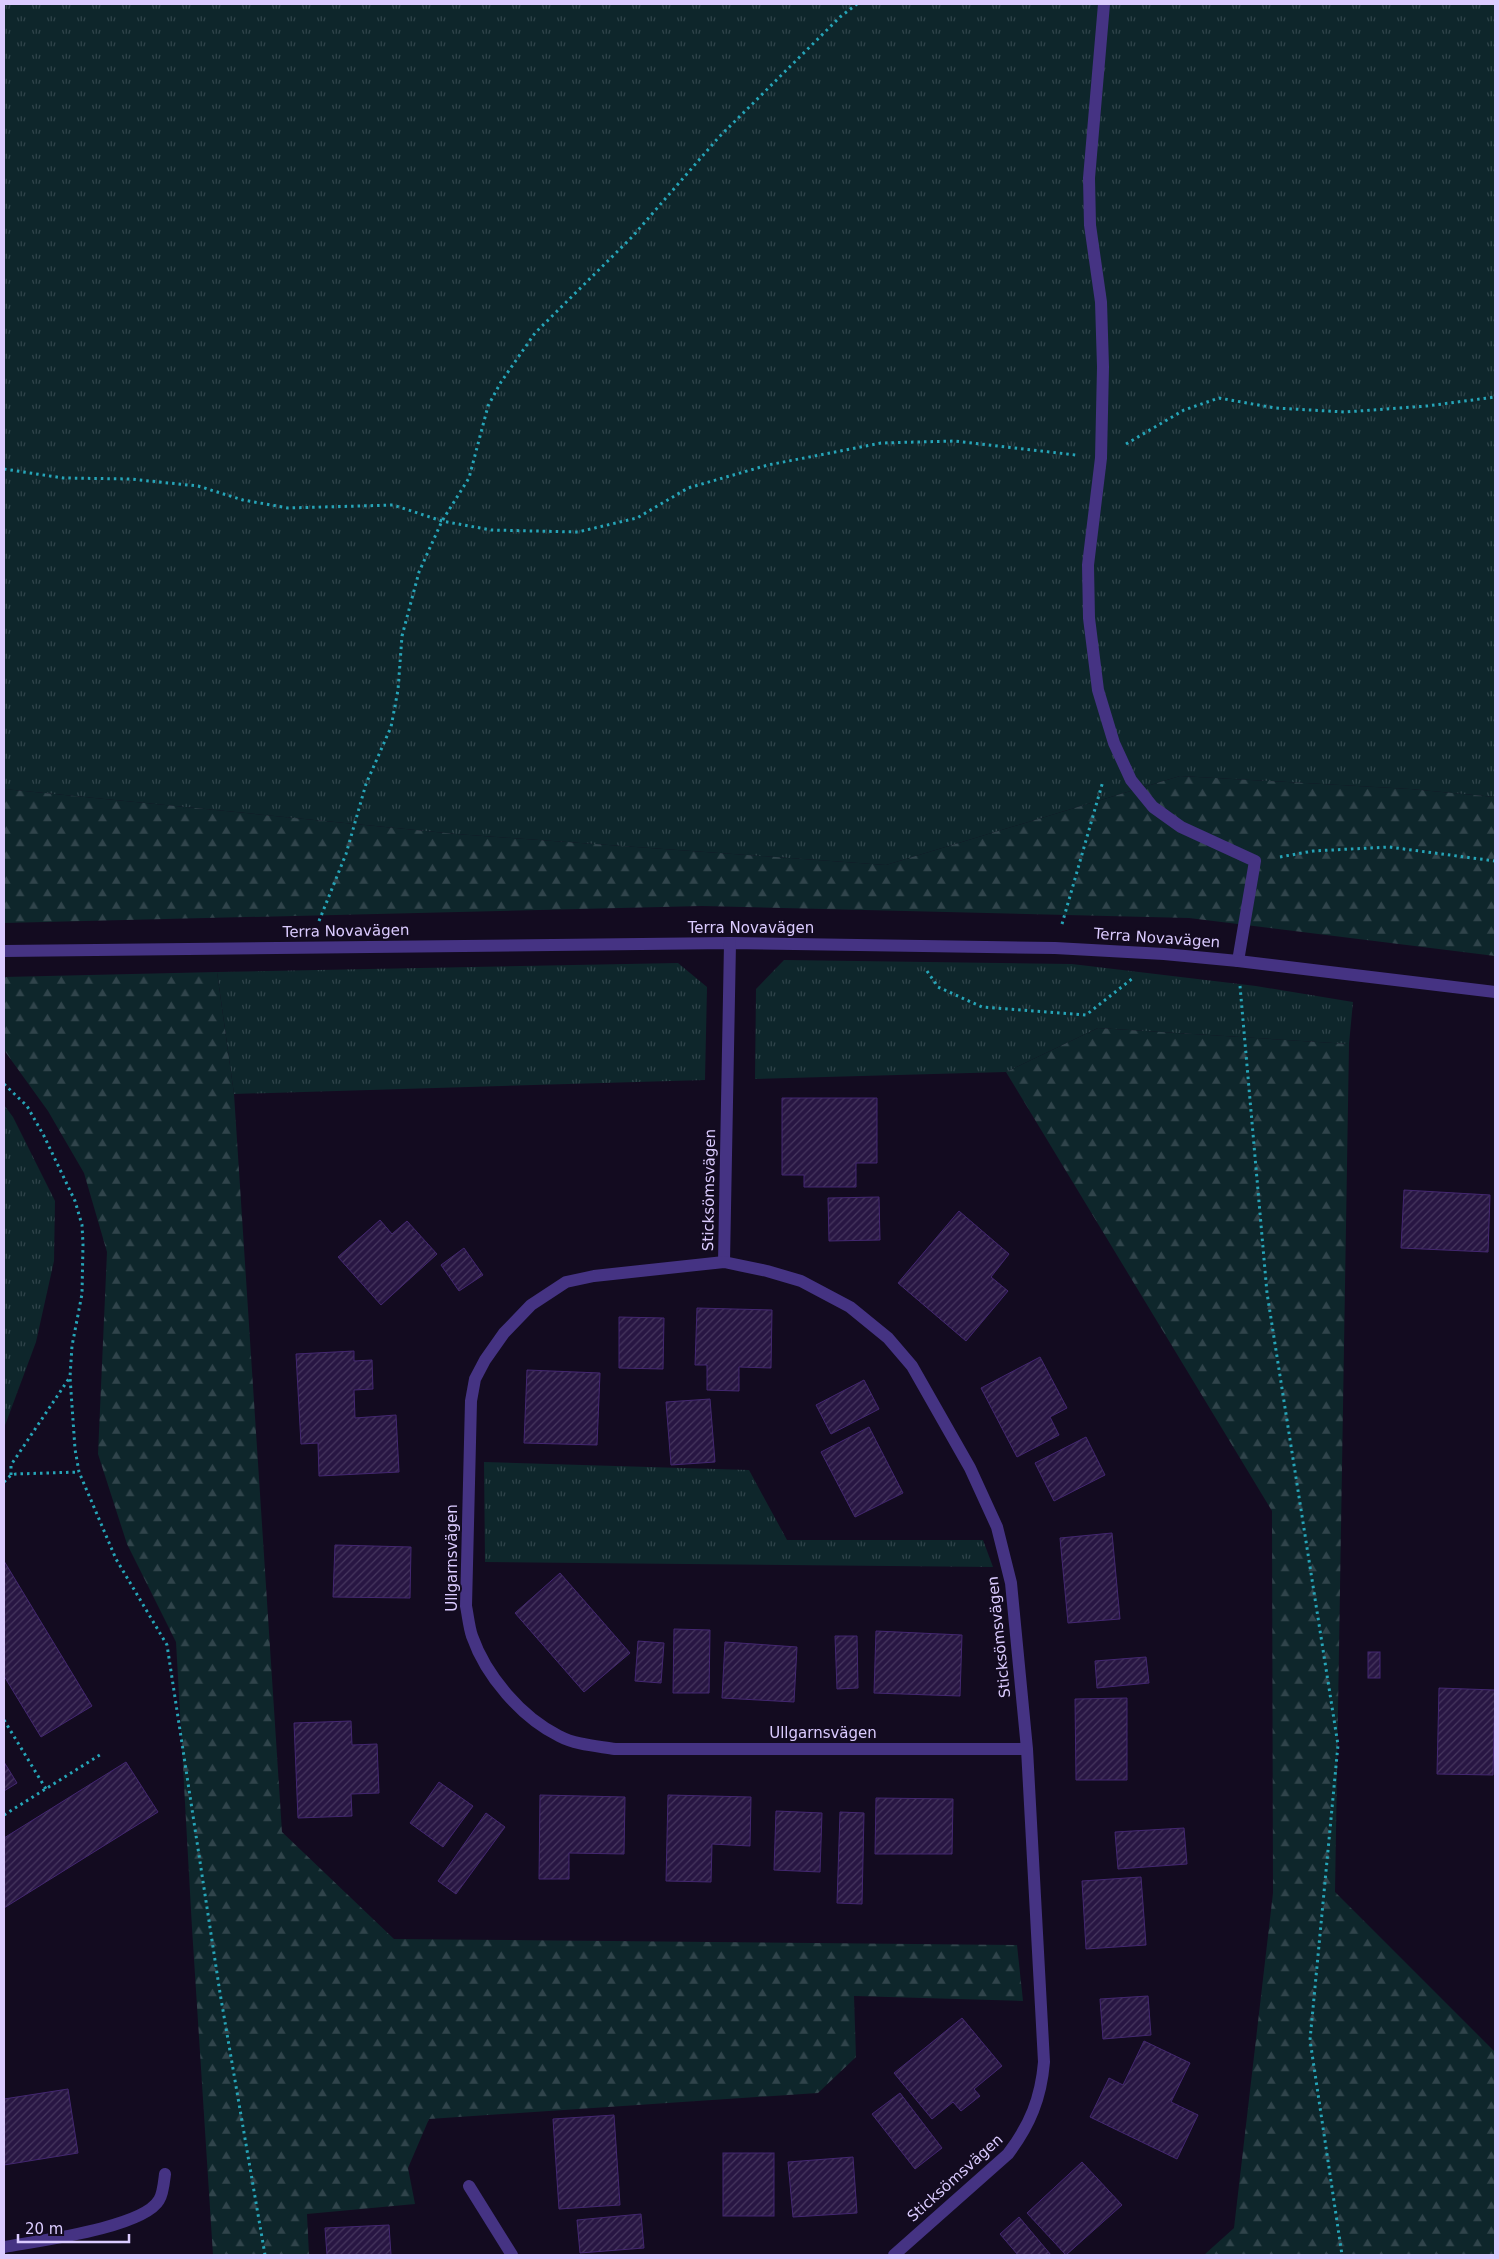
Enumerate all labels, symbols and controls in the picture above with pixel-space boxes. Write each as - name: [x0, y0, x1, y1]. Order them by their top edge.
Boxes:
- street label: Terra Novavägen: [687, 919, 814, 937]
- street label: Terra Novavägen: [282, 921, 409, 941]
- street label: Terra Novavägen: [1092, 925, 1221, 951]
- street label: Sticksömsvägen: [699, 1129, 719, 1251]
- street label: Ullgarnsvägen: [443, 1504, 461, 1612]
- street label: Sticksömsvägen: [984, 1575, 1014, 1699]
- street label: Ullgarnsvägen: [769, 1724, 877, 1742]
- street label: Sticksömsvägen: [904, 2130, 1006, 2226]
- scale bar: [18, 2212, 129, 2244]
- text: 20 m: [25, 2220, 63, 2238]

